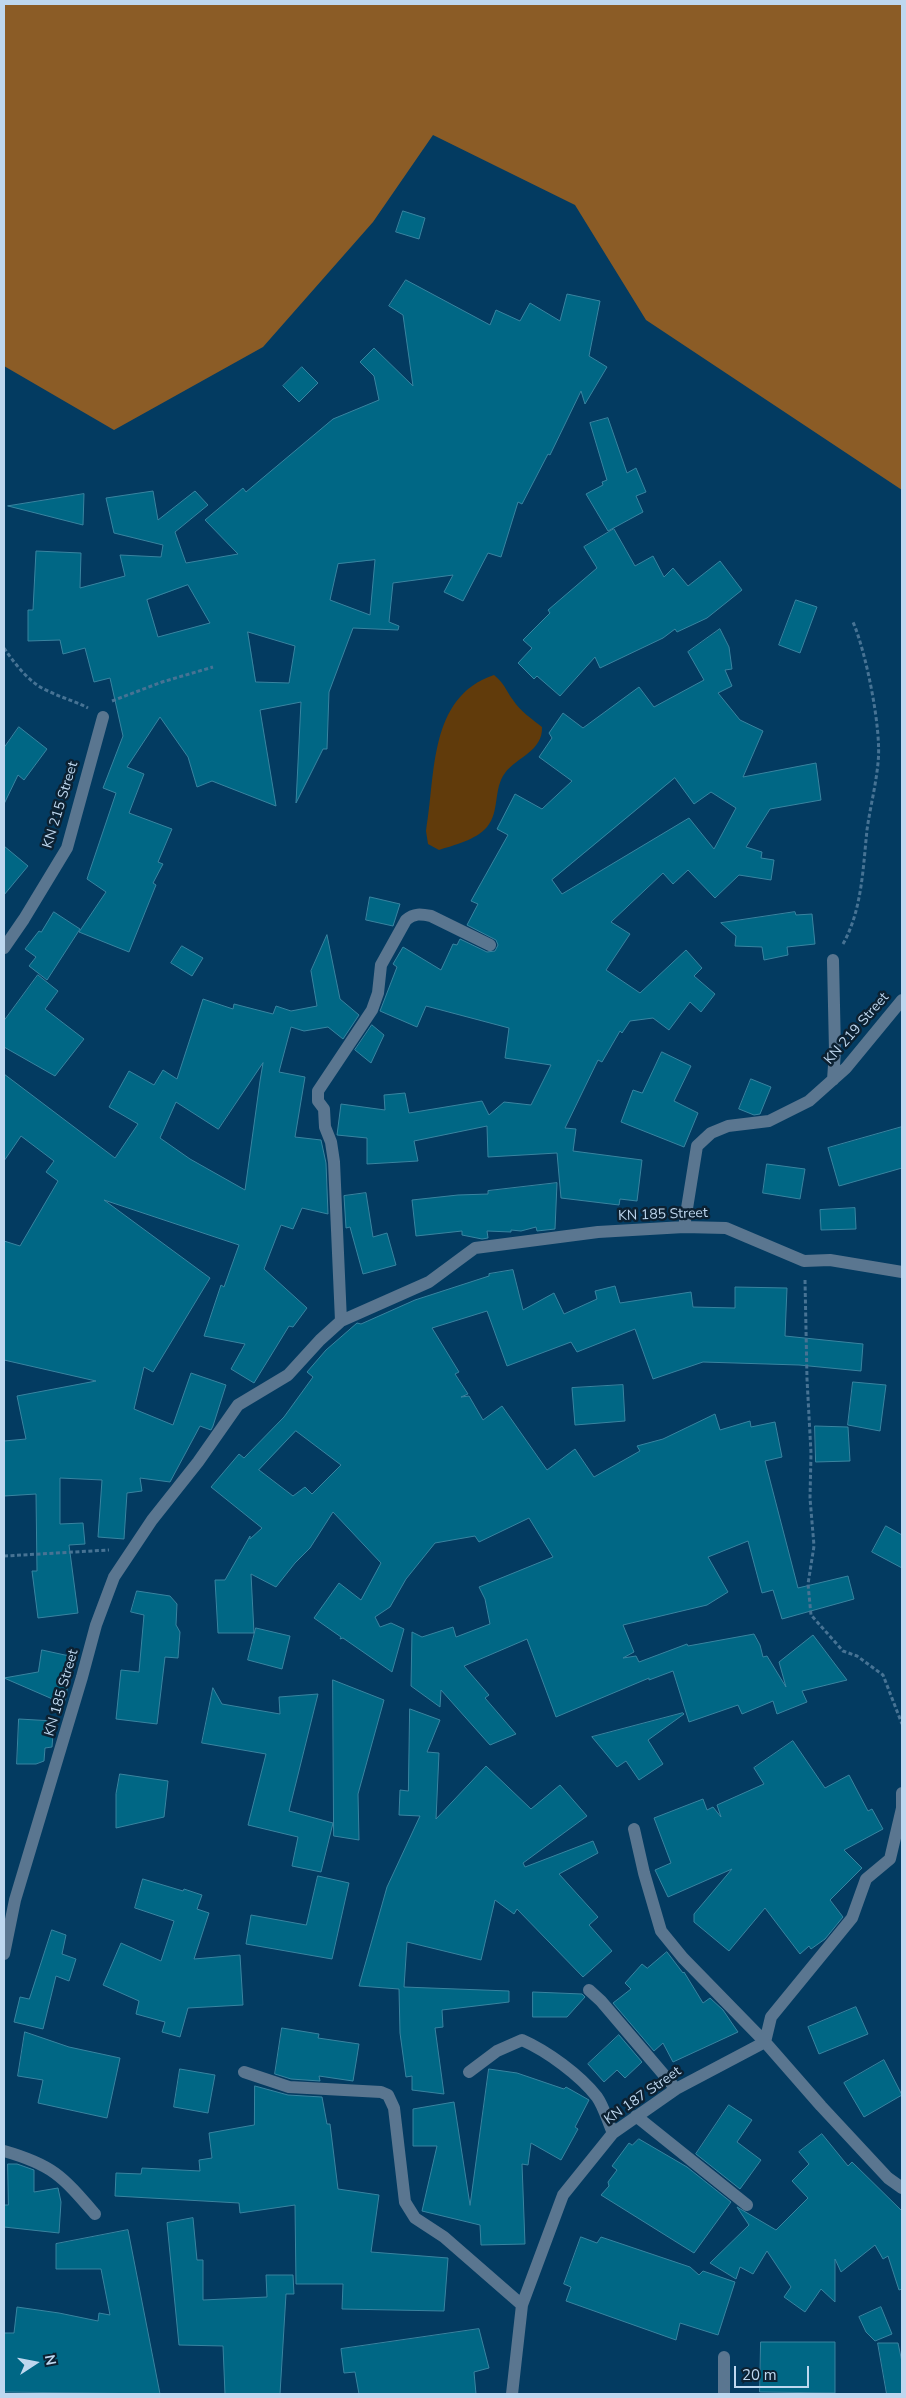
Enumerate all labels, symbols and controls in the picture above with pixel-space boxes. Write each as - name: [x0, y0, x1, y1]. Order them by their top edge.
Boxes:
- street label: KN 215 Street: [40, 760, 82, 850]
- street label: KN 219 Street: [821, 990, 893, 1068]
- street label: KN 185 Street: [618, 1205, 708, 1225]
- street label: KN 185 Street: [42, 1648, 82, 1738]
- street label: KN 187 Street: [601, 2063, 685, 2129]
- north arrow: [10, 2338, 60, 2388]
- text: N: [40, 2353, 61, 2367]
- scale bar: [736, 2356, 811, 2388]
- text: 20 m: [742, 2365, 777, 2385]

